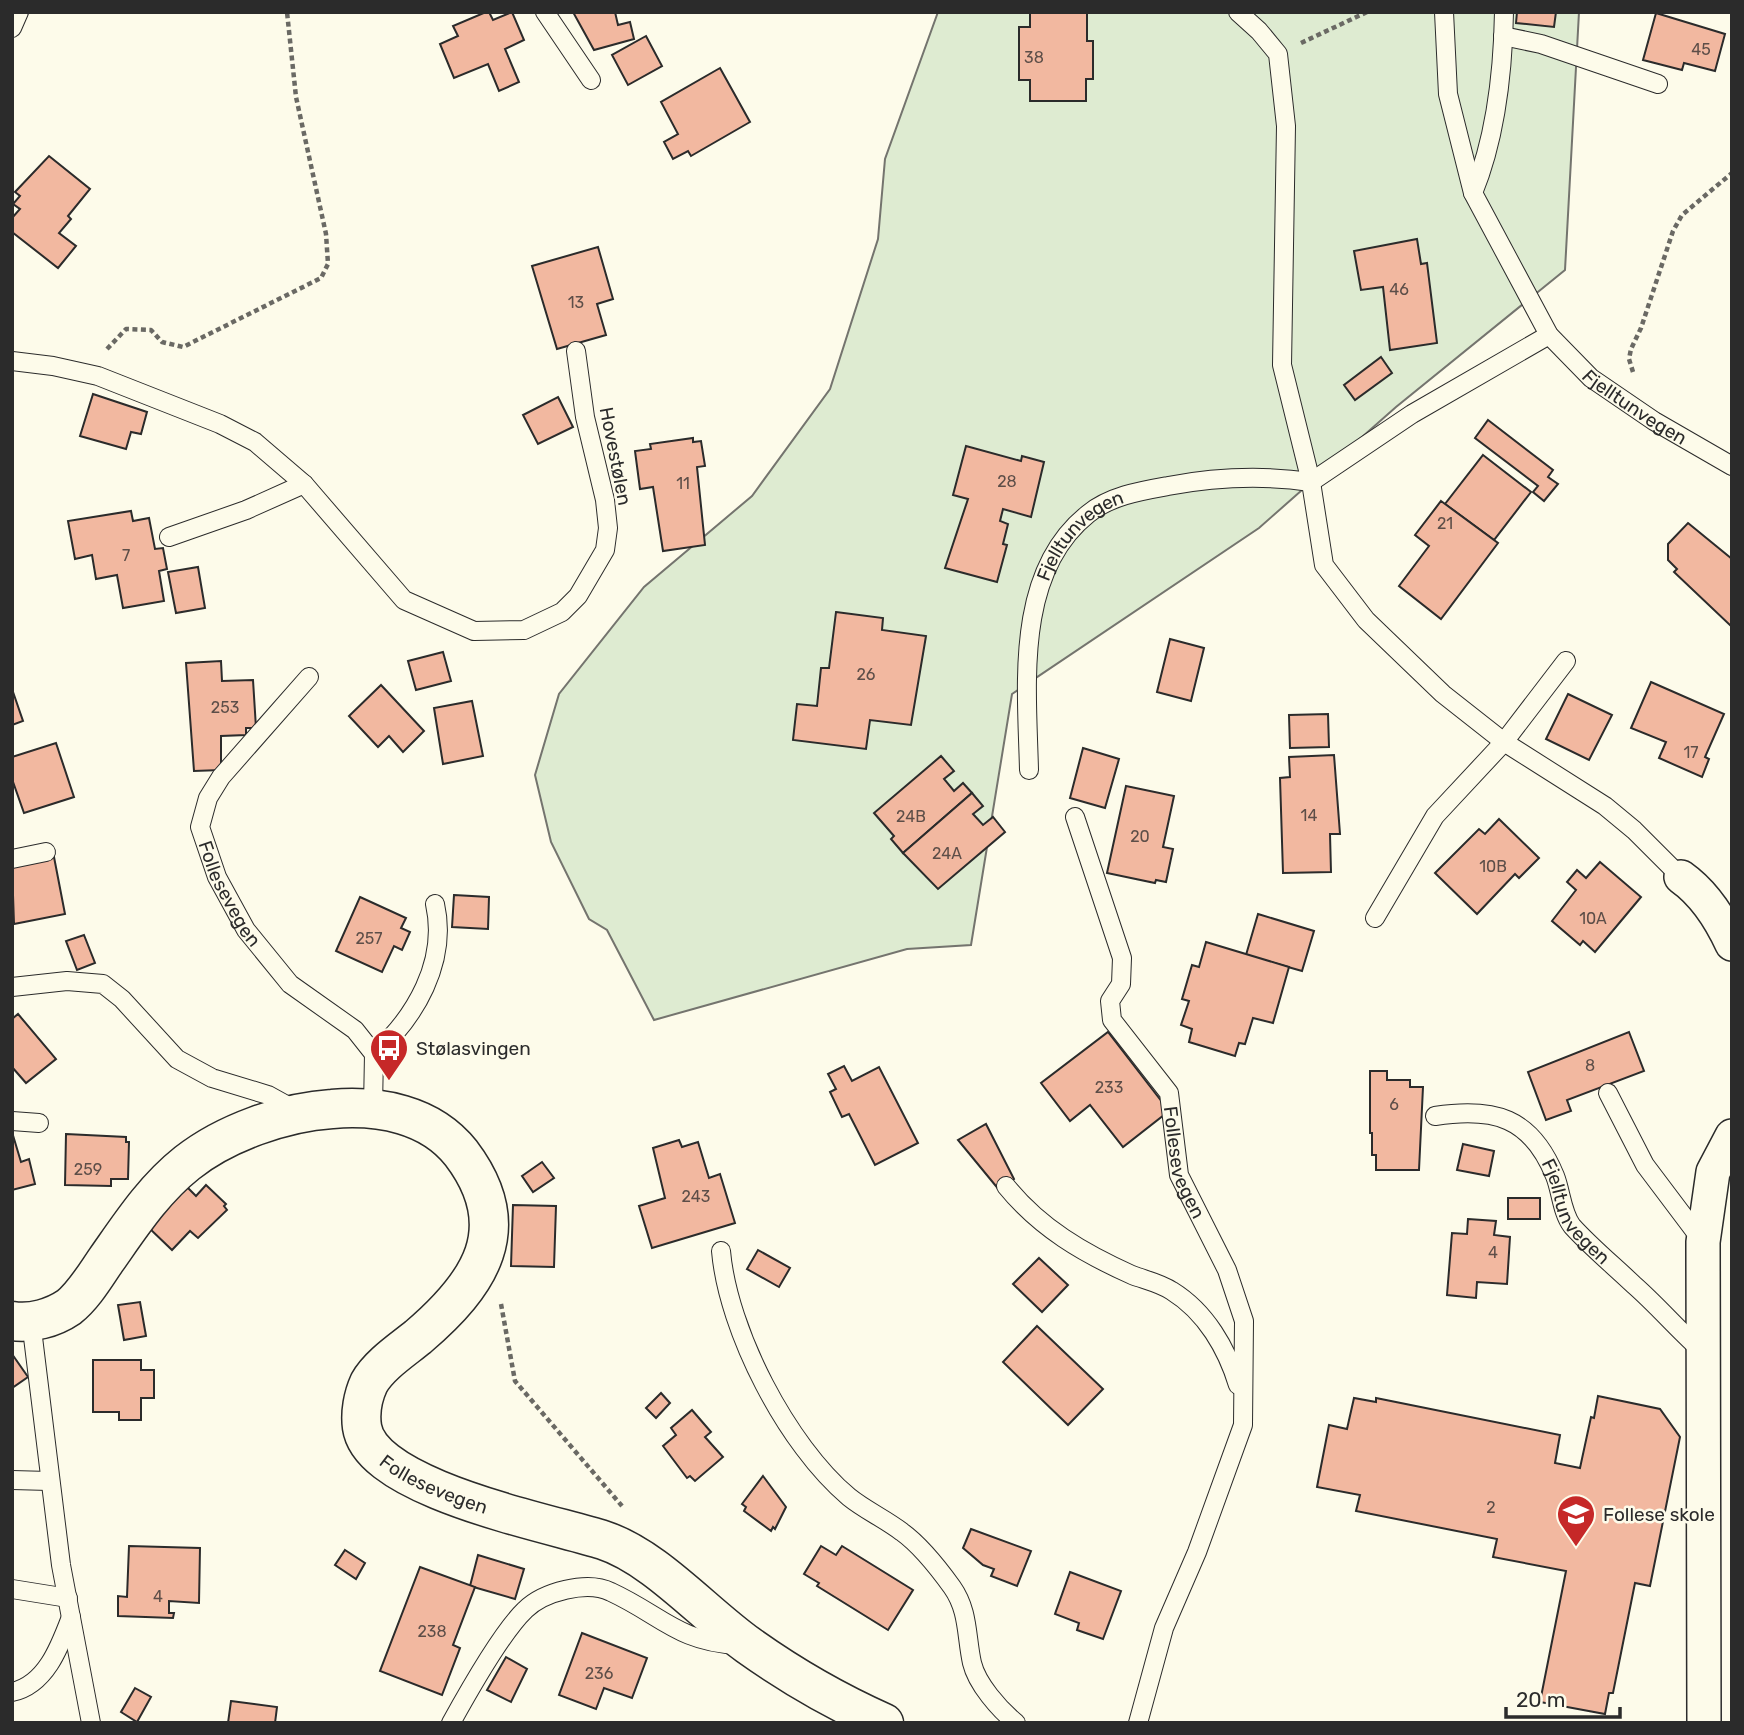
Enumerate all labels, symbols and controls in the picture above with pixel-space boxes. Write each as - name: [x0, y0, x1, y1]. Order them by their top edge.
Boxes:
- house number: 45: [1691, 40, 1711, 59]
- house number: 38: [1024, 48, 1044, 67]
- house number: 46: [1389, 280, 1409, 299]
- house number: 13: [568, 293, 584, 312]
- street label: Fjelltunvegen: [1577, 365, 1691, 450]
- street label: Hovestølen: [595, 405, 636, 507]
- house number: 28: [997, 472, 1017, 491]
- house number: 11: [676, 474, 690, 493]
- street label: Fjelltunvegen: [1032, 486, 1127, 584]
- house number: 21: [1437, 514, 1453, 533]
- house number: 7: [122, 546, 130, 565]
- house number: 26: [856, 665, 876, 684]
- house number: 253: [211, 698, 239, 717]
- house number: 17: [1683, 743, 1699, 762]
- house number: 14: [1301, 806, 1317, 825]
- house number: 24B: [896, 807, 926, 826]
- house number: 20: [1130, 827, 1150, 846]
- street label: Follesevegen: [193, 838, 266, 951]
- house number: 24A: [932, 844, 962, 863]
- house number: 10B: [1479, 857, 1507, 876]
- house number: 10A: [1579, 909, 1607, 928]
- house number: 257: [355, 929, 383, 948]
- bus stop icon: Stølasvingen: [368, 1027, 410, 1082]
- place label: Stølasvingen: [416, 1037, 531, 1060]
- house number: 8: [1585, 1056, 1595, 1075]
- house number: 233: [1095, 1078, 1123, 1097]
- house number: 6: [1389, 1095, 1399, 1114]
- street label: Follesevegen: [1159, 1105, 1210, 1222]
- street label: Fjelltunvegen: [1537, 1155, 1615, 1269]
- house number: 259: [74, 1160, 102, 1179]
- house number: 243: [682, 1187, 710, 1206]
- house number: 4: [1488, 1243, 1498, 1262]
- street label: Follesevegen: [375, 1450, 490, 1519]
- school or university icon: Follese skole: [1555, 1493, 1597, 1548]
- house number: 2: [1486, 1498, 1496, 1517]
- place label: Follese skole: [1603, 1503, 1715, 1526]
- house number: 4: [153, 1587, 163, 1606]
- house number: 238: [417, 1622, 447, 1641]
- house number: 236: [585, 1664, 614, 1683]
- scale bar: [1506, 1676, 1620, 1720]
- text: 20 m: [1516, 1687, 1565, 1712]

